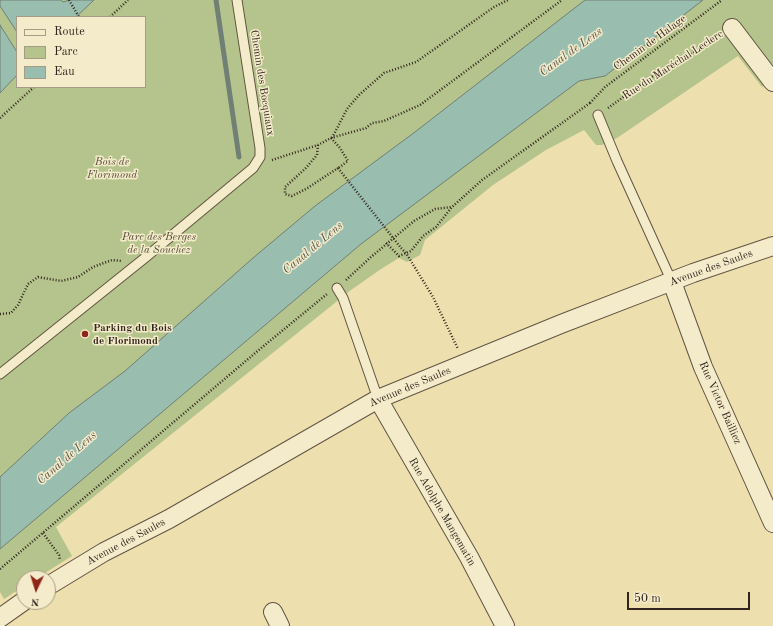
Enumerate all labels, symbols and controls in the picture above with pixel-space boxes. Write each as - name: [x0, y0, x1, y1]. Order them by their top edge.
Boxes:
- street label: Chemin de Halage: [611, 12, 689, 74]
- legend: [16, 16, 146, 88]
- water label: Canal de Lens: [537, 24, 605, 80]
- text: Route: [54, 26, 85, 38]
- street label: Rue du Maréchal Leclerc: [620, 27, 726, 103]
- street label: Chemin des Bocquiaux: [247, 29, 277, 137]
- text: Parc: [54, 46, 78, 58]
- text: Eau: [54, 66, 75, 78]
- park label: Bois de Florimond: [87, 155, 137, 181]
- water label: Canal de Lens: [280, 219, 346, 277]
- park label: Parc des Berges de la Souchez: [122, 230, 196, 256]
- street label: Avenue des Saules: [668, 247, 754, 289]
- place label: Parking du Bois de Florimond: [93, 321, 172, 347]
- marker: Parking du Bois de Florimond: [80, 329, 90, 339]
- street label: Rue Victor Bailliez: [696, 359, 744, 447]
- street label: Avenue des Saules: [367, 364, 453, 410]
- water label: Canal de Lens: [34, 428, 100, 488]
- street label: Rue Adolphe Mangematin: [406, 456, 478, 568]
- street label: Avenue des Saules: [84, 516, 168, 568]
- north arrow: [16, 570, 56, 610]
- scale bar: [629, 584, 752, 610]
- text: 50 m: [634, 593, 661, 605]
- text: N: [31, 596, 40, 607]

